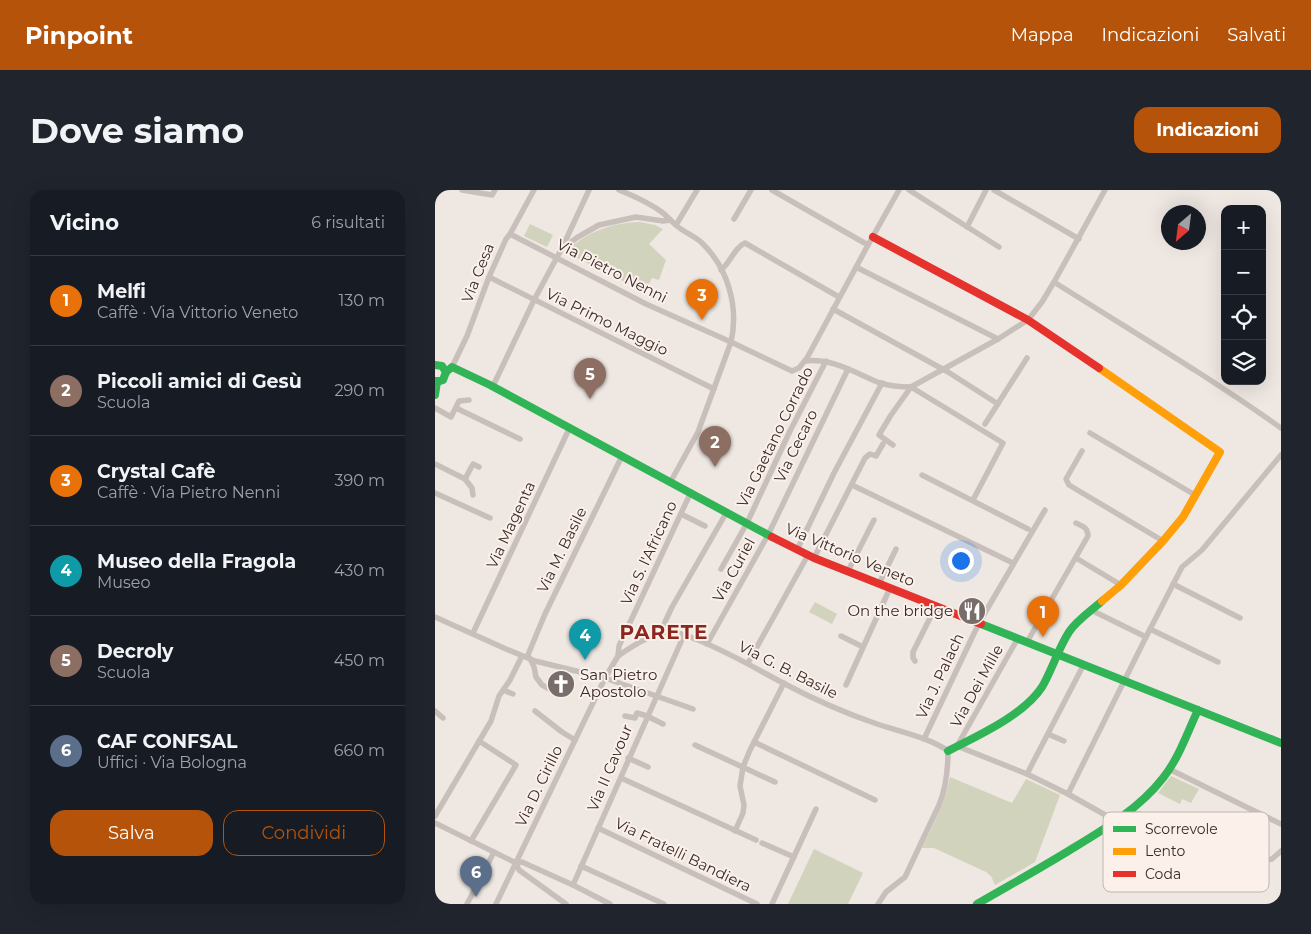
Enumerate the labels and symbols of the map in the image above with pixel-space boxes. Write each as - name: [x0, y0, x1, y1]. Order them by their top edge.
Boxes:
- north arrow: [1161, 205, 1206, 250]
- street label: Via Pietro Nenni: [554, 234, 671, 307]
- street label: Via Cesa: [457, 240, 498, 305]
- pin: 3: [686, 279, 718, 320]
- street label: Via Primo Maggio: [543, 284, 672, 359]
- pin: 5: [574, 358, 606, 399]
- street label: Via Gaetano Corrado: [732, 363, 817, 510]
- street label: Via Cecaro: [770, 406, 821, 485]
- pin: 2: [699, 426, 731, 467]
- street label: Via Magenta: [482, 478, 539, 572]
- street label: Via S. l'Africano: [616, 498, 681, 608]
- street label: Via M. Basile: [533, 504, 590, 596]
- street label: Via Vittorio Veneto: [783, 519, 918, 590]
- street label: Via Curiel: [708, 534, 759, 605]
- your location: [948, 548, 974, 574]
- restaurant icon: On the bridge: [957, 596, 987, 626]
- pin: 1: [1027, 596, 1059, 637]
- place label: On the bridge: [848, 601, 953, 620]
- pin: 4: [569, 619, 601, 660]
- district label: PARETE: [620, 620, 708, 644]
- street label: Via J. Palach: [911, 630, 968, 722]
- street label: Via G. B. Basile: [735, 636, 841, 703]
- street label: Via Dei Mille: [946, 641, 1007, 731]
- place label: San Pietro Apostolo: [580, 665, 657, 701]
- church icon: San Pietro Apostolo: [546, 669, 576, 699]
- street label: Via II Cavour: [583, 721, 636, 814]
- street label: Via D. Cirillo: [511, 742, 566, 830]
- legend: [1103, 812, 1269, 892]
- street label: Via Fratelli Bandiera: [612, 813, 754, 896]
- text: Scorrevole: [1145, 820, 1218, 838]
- text: Lento: [1145, 842, 1185, 860]
- pin: 6: [460, 856, 492, 897]
- text: Coda: [1145, 865, 1181, 883]

